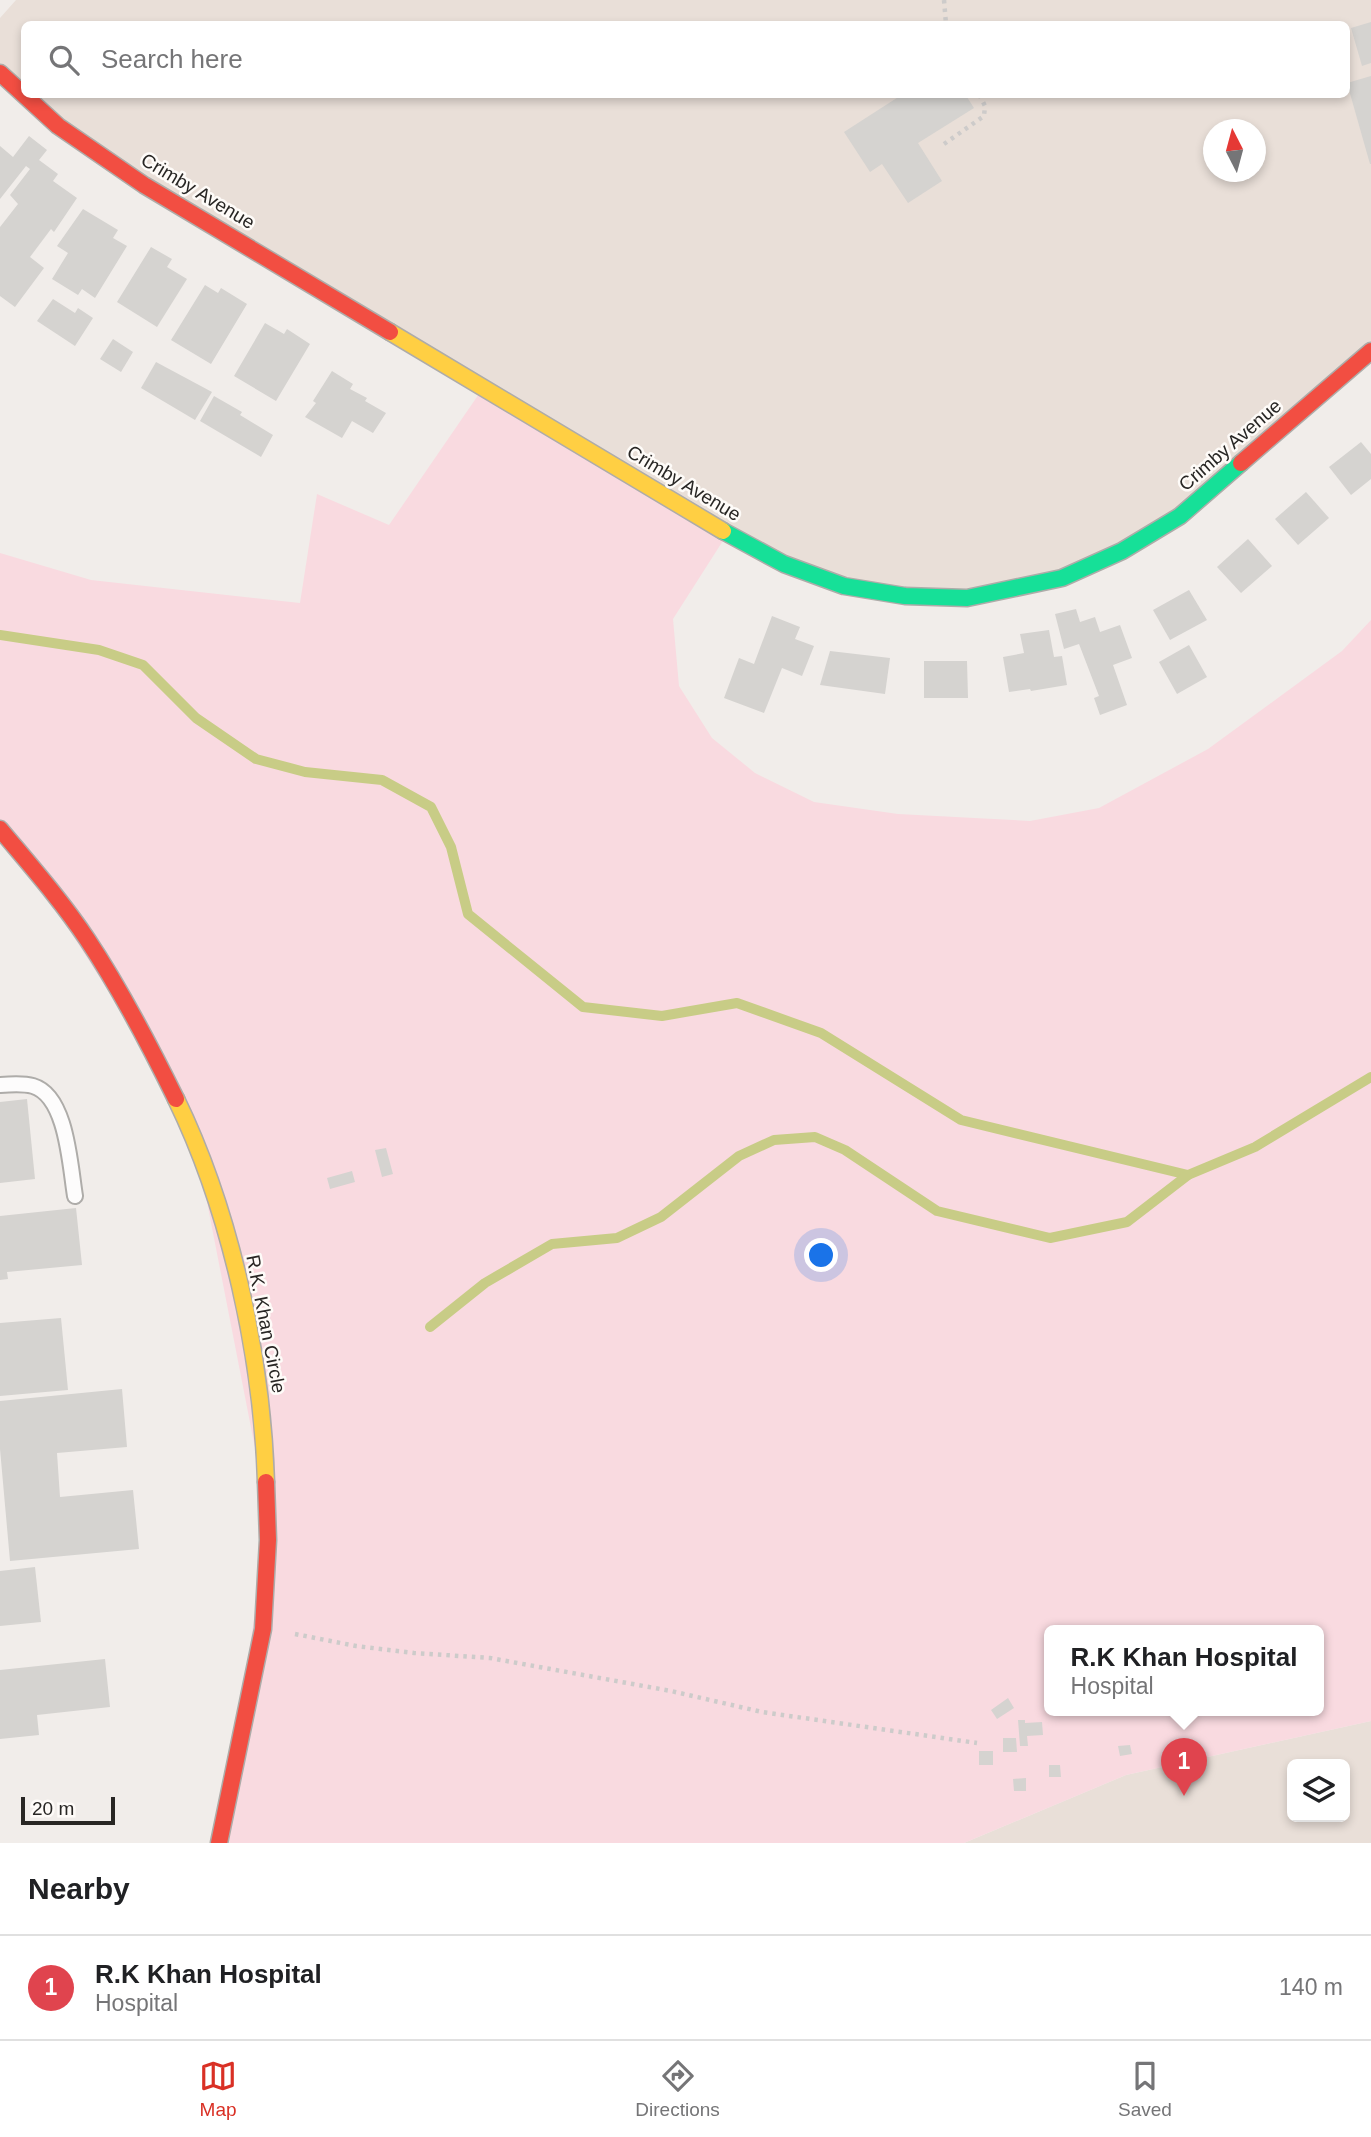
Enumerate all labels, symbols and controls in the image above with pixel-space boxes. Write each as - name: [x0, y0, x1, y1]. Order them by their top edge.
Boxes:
- search box: [21, 21, 1350, 98]
- icon: search: [45, 41, 83, 79]
- text: Search here: [101, 44, 243, 74]
- north arrow: [1203, 119, 1266, 182]
- street label: Crimby Avenue: [138, 149, 258, 233]
- street label: Crimby Avenue: [1175, 395, 1285, 495]
- street label: Crimby Avenue: [624, 441, 744, 525]
- your location: [804, 1238, 838, 1272]
- street label: R.K. Khan Circle: [242, 1253, 290, 1395]
- popup: [1044, 1625, 1324, 1716]
- text: R.K Khan Hospital: [1071, 1642, 1297, 1672]
- text: Hospital: [1071, 1673, 1154, 1699]
- pin: 1: [1161, 1738, 1207, 1796]
- map controls: [1287, 1759, 1350, 1822]
- button: layers: [1287, 1759, 1350, 1822]
- scale bar: [21, 1794, 116, 1826]
- text: 20 m: [32, 1798, 74, 1819]
- text: Nearby: [28, 1872, 130, 1905]
- text: R.K Khan Hospital: [95, 1959, 322, 1989]
- text: 1: [45, 1974, 57, 2000]
- text: 140 m: [1279, 1974, 1343, 2000]
- text: Hospital: [95, 1990, 178, 2016]
- tab: Map: [199, 2057, 237, 2121]
- tab: Directions: [635, 2057, 720, 2121]
- tab: Saved: [1118, 2057, 1172, 2121]

